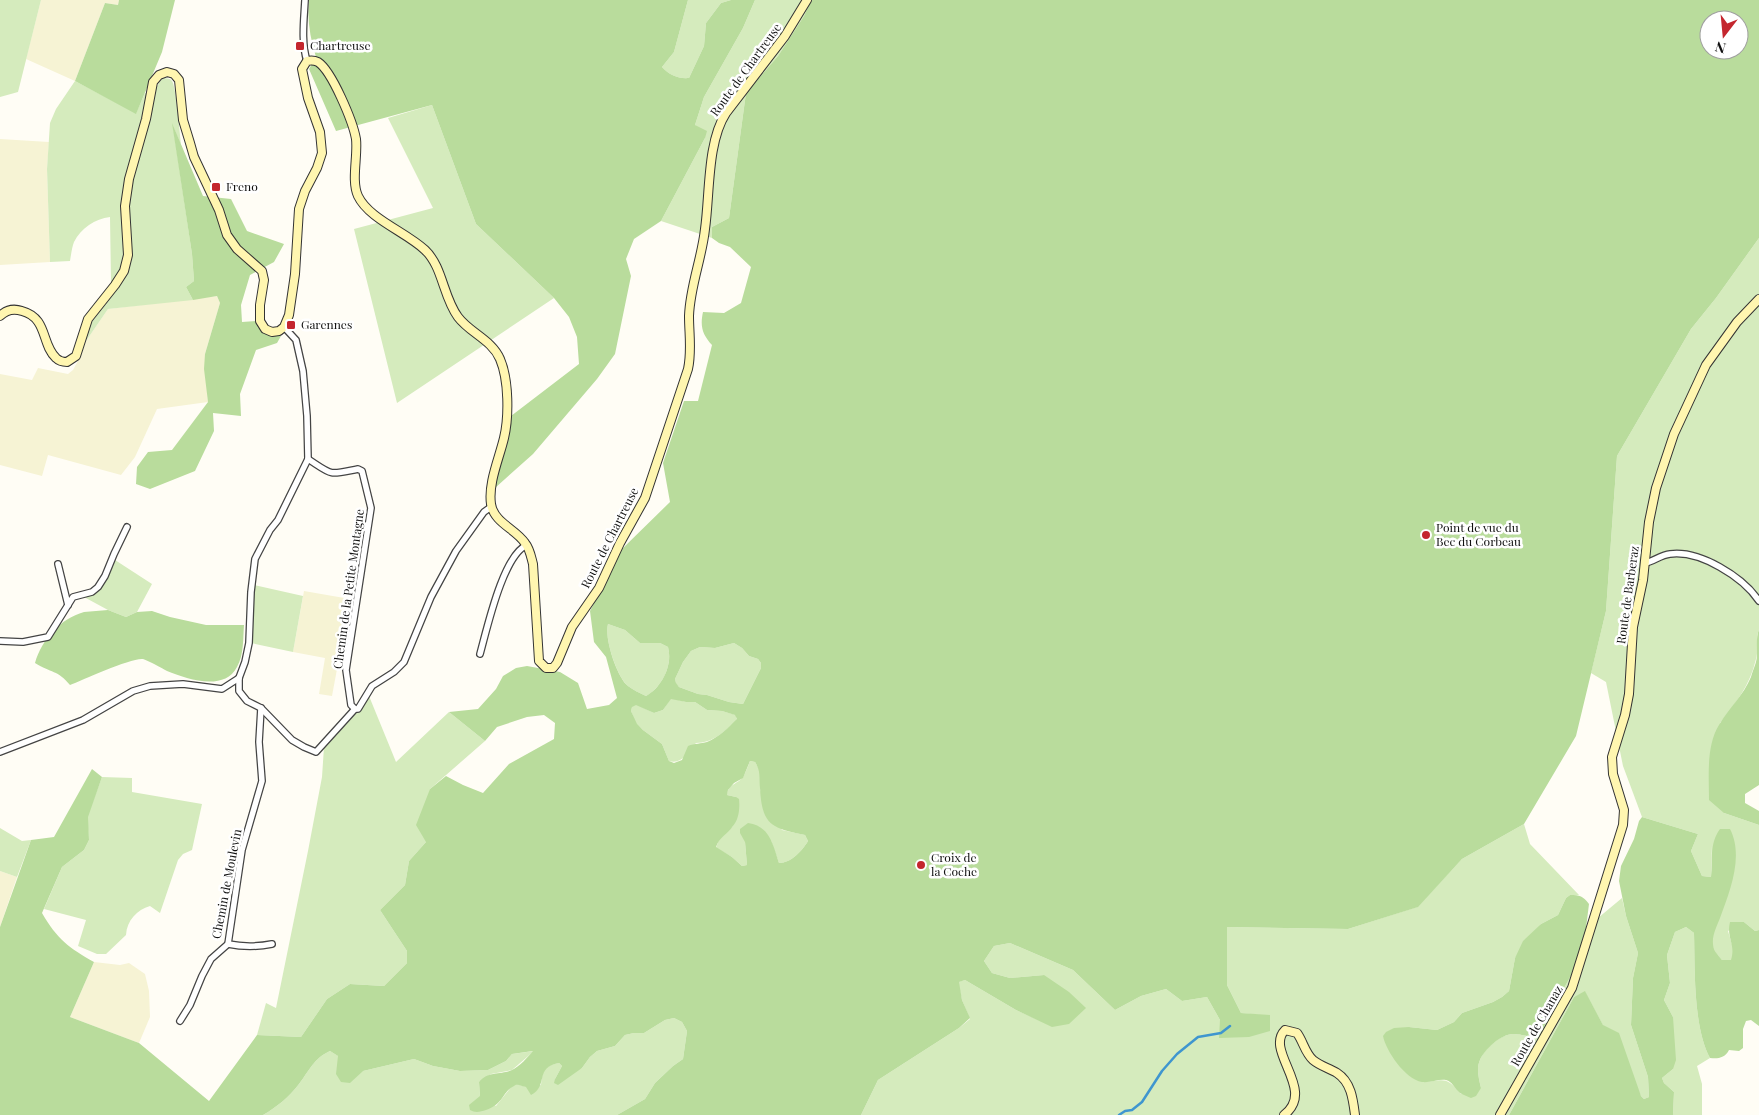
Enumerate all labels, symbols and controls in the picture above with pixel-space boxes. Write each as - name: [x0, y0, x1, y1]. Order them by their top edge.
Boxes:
- north arrow: [1699, 10, 1749, 60]
- street label: Route de Chartreuse: [706, 20, 784, 119]
- place label: Chartreuse: [310, 37, 370, 53]
- text: N: [1713, 37, 1728, 59]
- marker: Chartreuse: [294, 40, 306, 52]
- place label: Freno: [226, 178, 258, 194]
- marker: Freno: [210, 181, 222, 193]
- place label: Garennes: [301, 316, 352, 332]
- marker: Garennes: [285, 319, 297, 331]
- street label: Route de Chartreuse: [577, 484, 641, 591]
- street label: Chemin de la Petite Montagne: [329, 508, 367, 670]
- place label: Point de vue du Bec du Corbeau: [1436, 519, 1521, 549]
- marker: Point de vue du Bec du Corbeau: [1420, 529, 1432, 541]
- street label: Route de Barberaz: [1612, 544, 1642, 645]
- street label: Chemin de Moulevin: [208, 828, 245, 940]
- place label: Croix de la Coche: [931, 849, 977, 879]
- marker: Croix de la Coche: [915, 859, 927, 871]
- street label: Route de Chanaz: [1507, 982, 1566, 1069]

